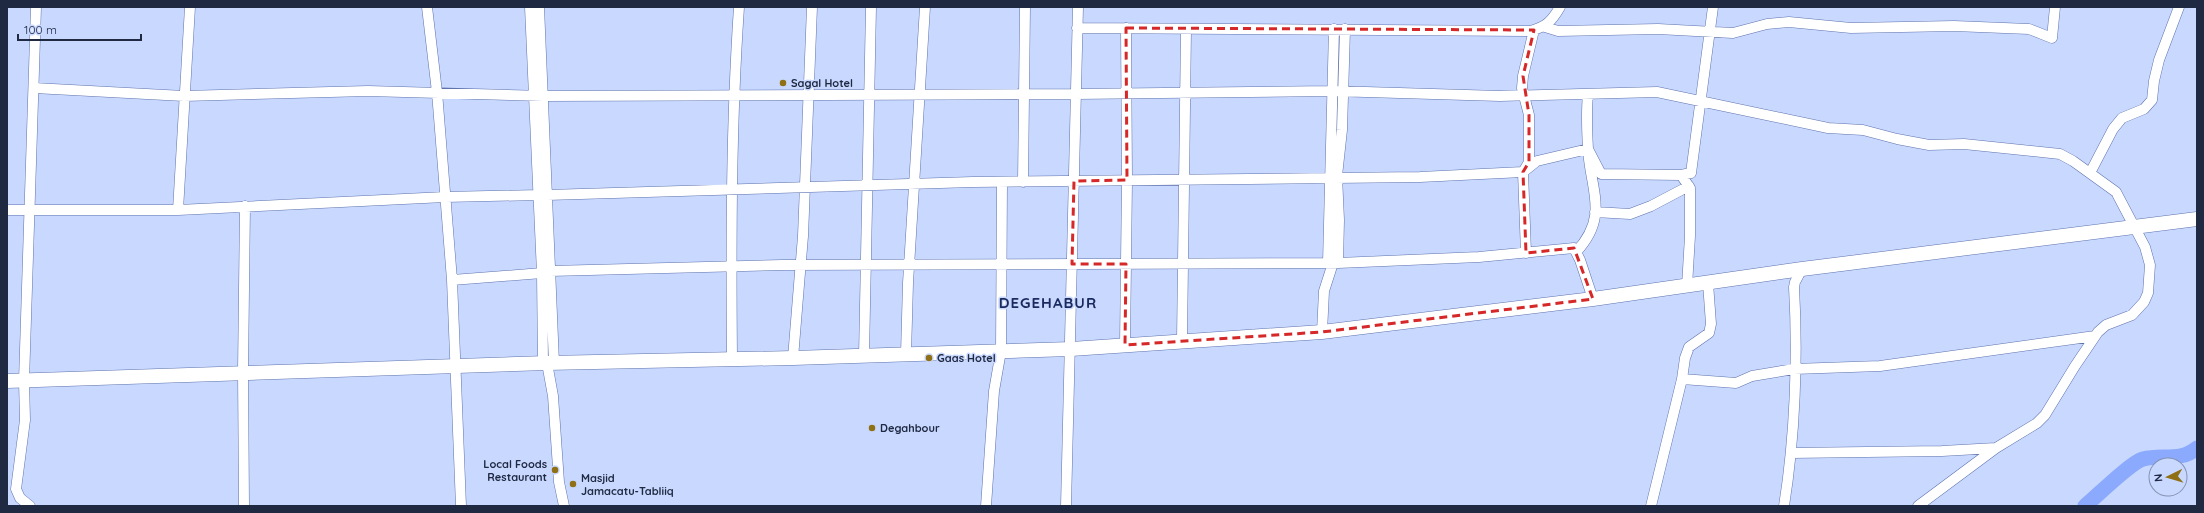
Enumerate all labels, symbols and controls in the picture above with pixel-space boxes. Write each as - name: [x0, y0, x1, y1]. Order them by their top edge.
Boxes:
- scale bar: [18, 16, 141, 42]
- text: 100 m: [24, 22, 57, 37]
- place label: Sagal Hotel: [791, 76, 853, 90]
- marker: Sagal Hotel: [778, 78, 788, 88]
- district label: DEGEHABUR: [999, 293, 1097, 312]
- place label: Gaas Hotel: [937, 351, 996, 365]
- marker: Gaas Hotel: [924, 353, 934, 363]
- place label: Degahbour: [880, 421, 940, 435]
- marker: Degahbour: [867, 423, 877, 433]
- place label: Local Foods Restaurant: [483, 457, 547, 484]
- north arrow: [2148, 457, 2188, 497]
- marker: Local Foods Restaurant: [550, 465, 560, 475]
- place label: Masjid Jamacatu-Tabliiq: [581, 471, 674, 498]
- text: N: [2151, 473, 2165, 483]
- marker: Masjid Jamacatu-Tabliiq: [568, 479, 578, 489]

